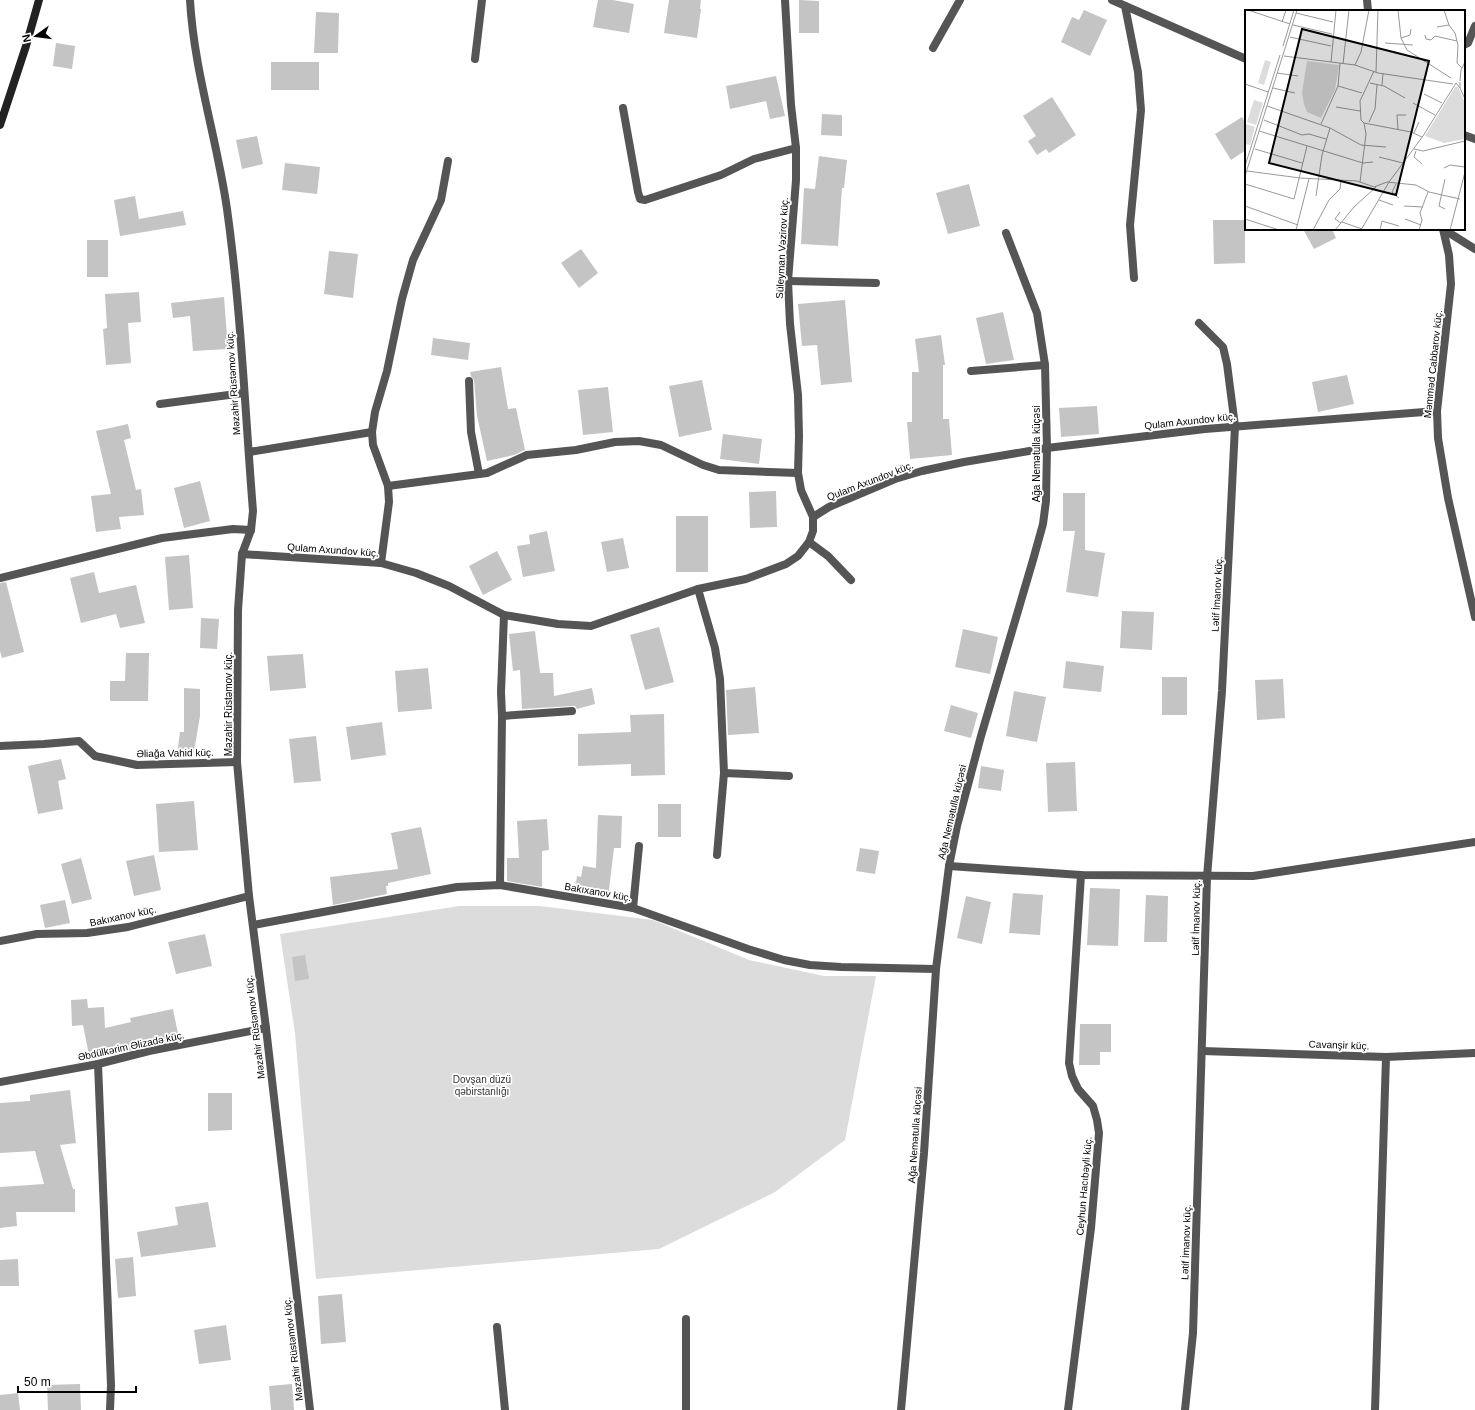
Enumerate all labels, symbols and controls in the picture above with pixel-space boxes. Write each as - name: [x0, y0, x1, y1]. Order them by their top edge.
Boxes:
- inset map: [1245, 10, 1465, 230]
- north arrow: [16, 16, 56, 56]
- text: N: [20, 33, 33, 44]
- street label: Süleyman Vəzirov küç.: [774, 197, 790, 299]
- street label: Məmməd Cabbarov küç.: [1422, 309, 1444, 419]
- street label: Məzahir Rüstəmov küç.: [224, 331, 242, 435]
- street label: Ağa Nemətulla küçəsi: [1031, 406, 1042, 502]
- street label: Qulam Axundov küç.: [1144, 411, 1236, 431]
- street label: Qulam Axundov küç.: [825, 459, 915, 503]
- street label: Qulam Axundov küç.: [287, 541, 379, 559]
- street label: Lətif İmanov küç.: [1209, 556, 1224, 632]
- street label: Məzahir Rüstəmov küç.: [223, 652, 234, 756]
- street label: Əliağa Vahid küç.: [136, 747, 214, 759]
- street label: Ağa Nemətulla küçəsi: [936, 764, 968, 860]
- street label: Lətif İmanov küç.: [1189, 880, 1202, 956]
- street label: Bakıxanov küç.: [564, 881, 632, 903]
- street label: Bakıxanov küç.: [89, 904, 157, 928]
- street label: Məzahir Rüstəmov küç.: [243, 974, 267, 1080]
- street label: Əbdülkərim Əlizadə küç.: [77, 1029, 185, 1063]
- street label: Cavanşir küç.: [1309, 1038, 1369, 1052]
- park label: Dovşan düzü qəbirstanlığı: [453, 1074, 511, 1097]
- street label: Ağa Nemətulla küçəsi: [906, 1086, 924, 1184]
- street label: Ceyhun Hacıbəyli küç.: [1074, 1136, 1094, 1236]
- street label: Lətif İmanov küç.: [1178, 1204, 1193, 1280]
- street label: Məzahir Rüstəmov küç.: [281, 1296, 305, 1402]
- scale bar: [18, 1368, 136, 1394]
- text: 50 m: [24, 1375, 51, 1389]

